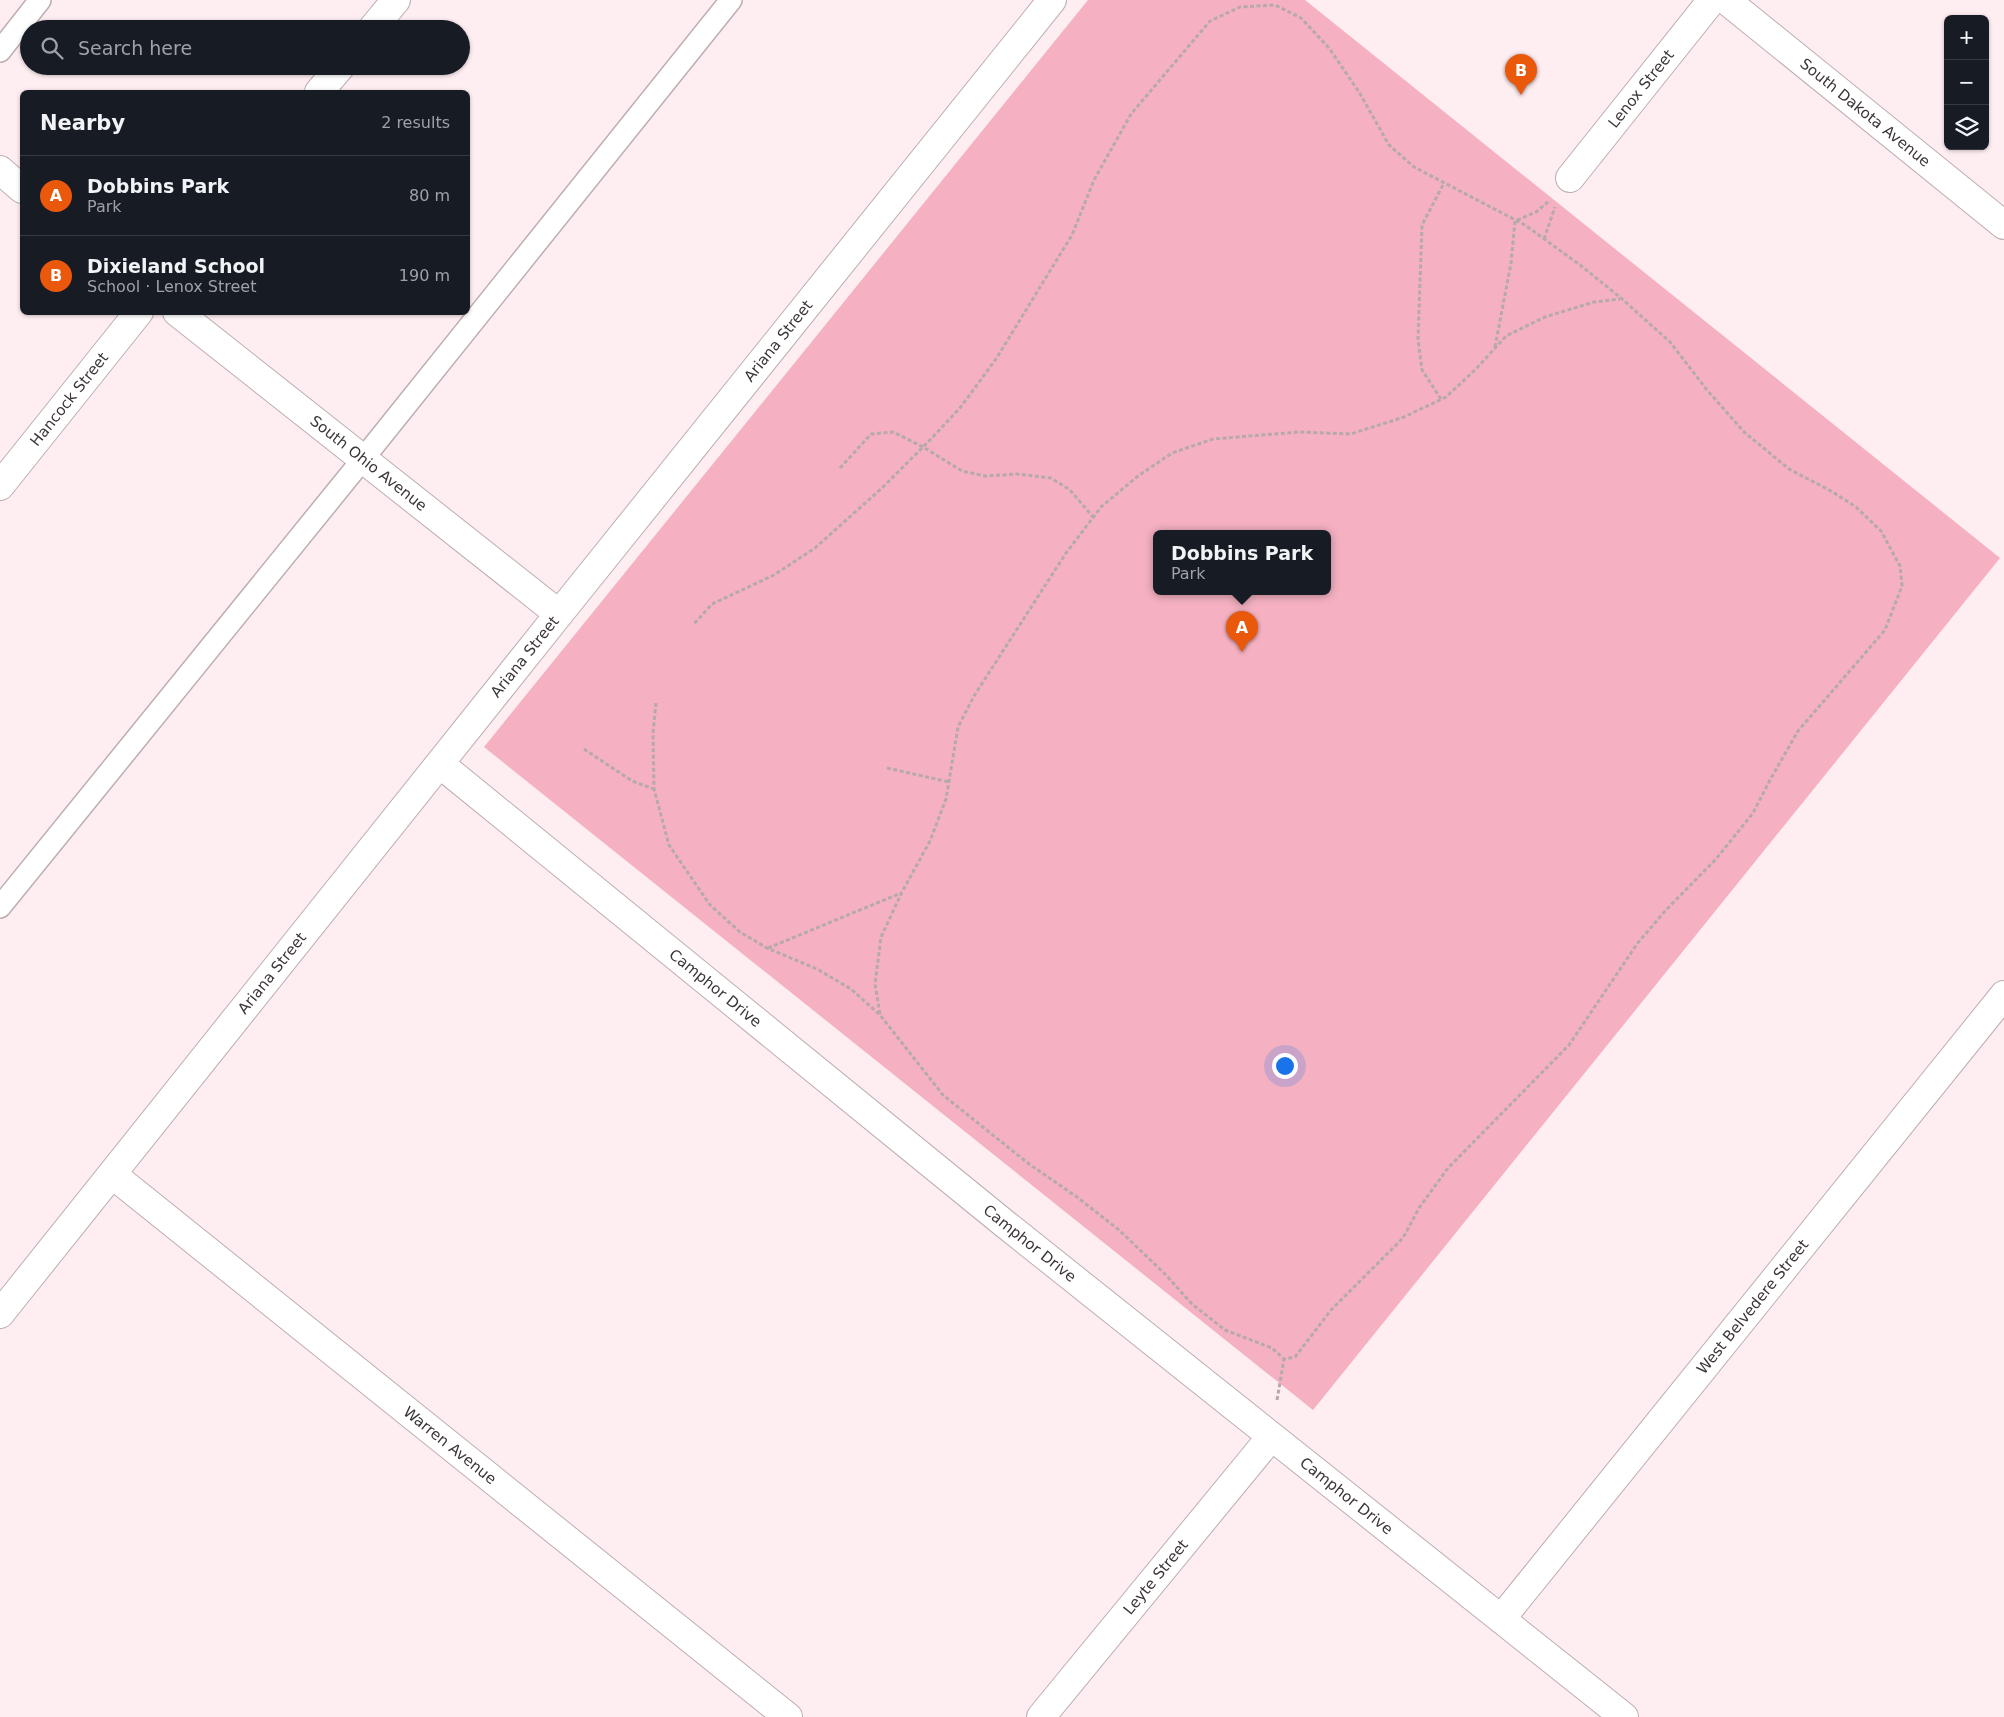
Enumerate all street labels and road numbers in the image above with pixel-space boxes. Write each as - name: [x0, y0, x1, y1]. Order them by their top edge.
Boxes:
- street label: Lenox Street: [1604, 46, 1678, 132]
- street label: South Dakota Avenue: [1796, 55, 1934, 171]
- street label: Ariana Street: [740, 297, 816, 385]
- street label: Hancock Street: [26, 349, 112, 450]
- street label: South Ohio Avenue: [306, 412, 430, 515]
- street label: Ariana Street: [487, 612, 563, 701]
- street label: Ariana Street: [234, 929, 310, 1018]
- street label: Camphor Drive: [666, 945, 765, 1031]
- street label: Camphor Drive: [980, 1201, 1080, 1286]
- street label: West Belvedere Street: [1693, 1236, 1812, 1378]
- street label: Warren Avenue: [400, 1403, 500, 1488]
- street label: Camphor Drive: [1296, 1453, 1396, 1538]
- street label: Leyte Street: [1120, 1536, 1192, 1618]

